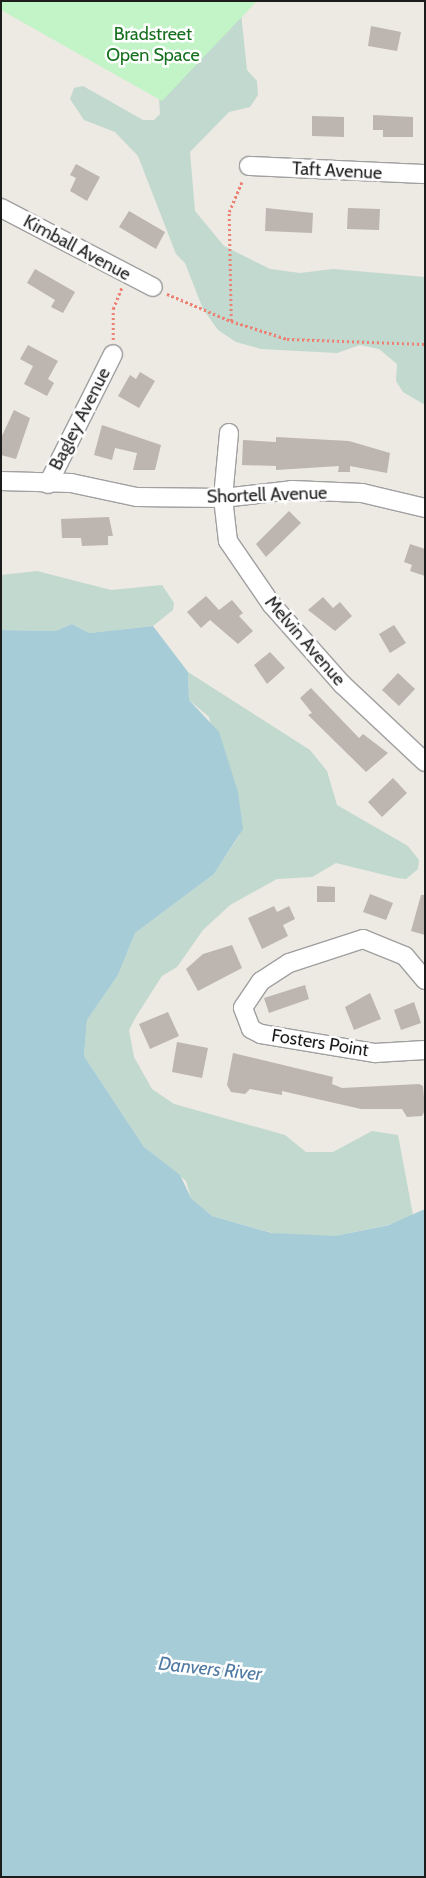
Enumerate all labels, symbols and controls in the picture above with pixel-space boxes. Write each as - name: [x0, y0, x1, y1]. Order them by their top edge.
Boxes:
- park label: Bradstreet Open Space: [106, 24, 200, 66]
- street label: Taft Avenue: [291, 158, 383, 184]
- street label: Kimball Avenue: [20, 211, 134, 285]
- street label: Bagley Avenue: [45, 364, 115, 474]
- street label: Shortell Avenue: [206, 482, 328, 508]
- street label: Melvin Avenue: [260, 592, 350, 690]
- street label: Fosters Point: [270, 1025, 370, 1061]
- water label: Danvers River: [157, 1652, 263, 1686]

